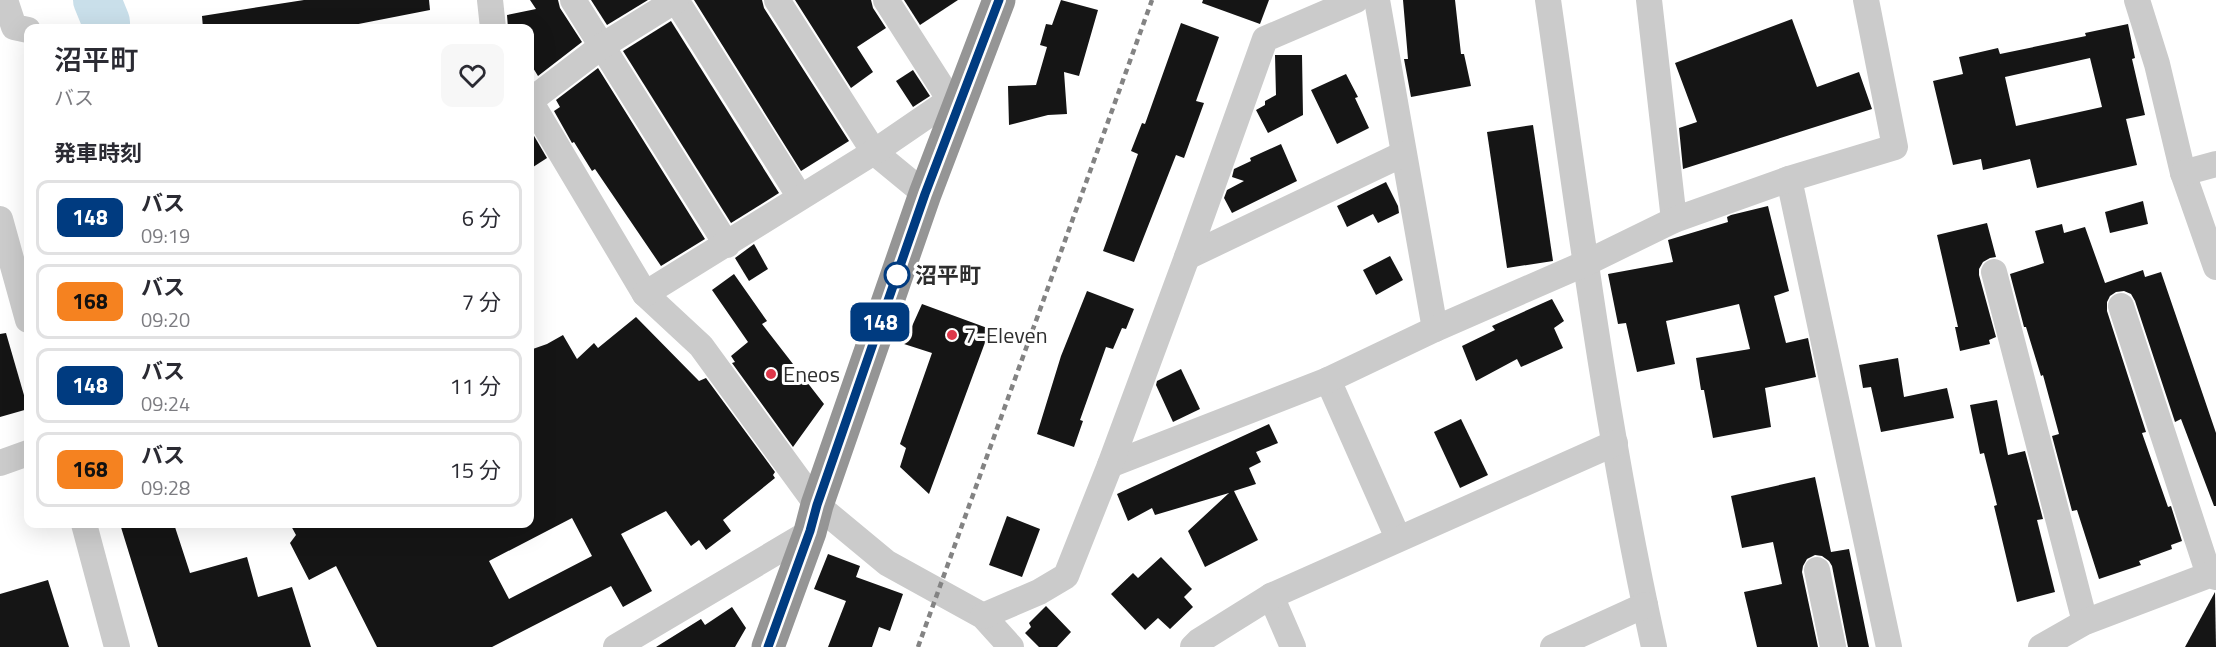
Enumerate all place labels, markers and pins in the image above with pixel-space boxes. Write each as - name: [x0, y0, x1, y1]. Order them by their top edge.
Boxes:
- place label: 沼平町: [915, 258, 981, 292]
- marker: 沼平町: [884, 262, 910, 288]
- place label: 7-Eleven: [964, 318, 1047, 352]
- marker: 7-Eleven: [945, 328, 959, 342]
- place label: Eneos: [783, 357, 840, 391]
- marker: Eneos: [764, 367, 778, 381]

